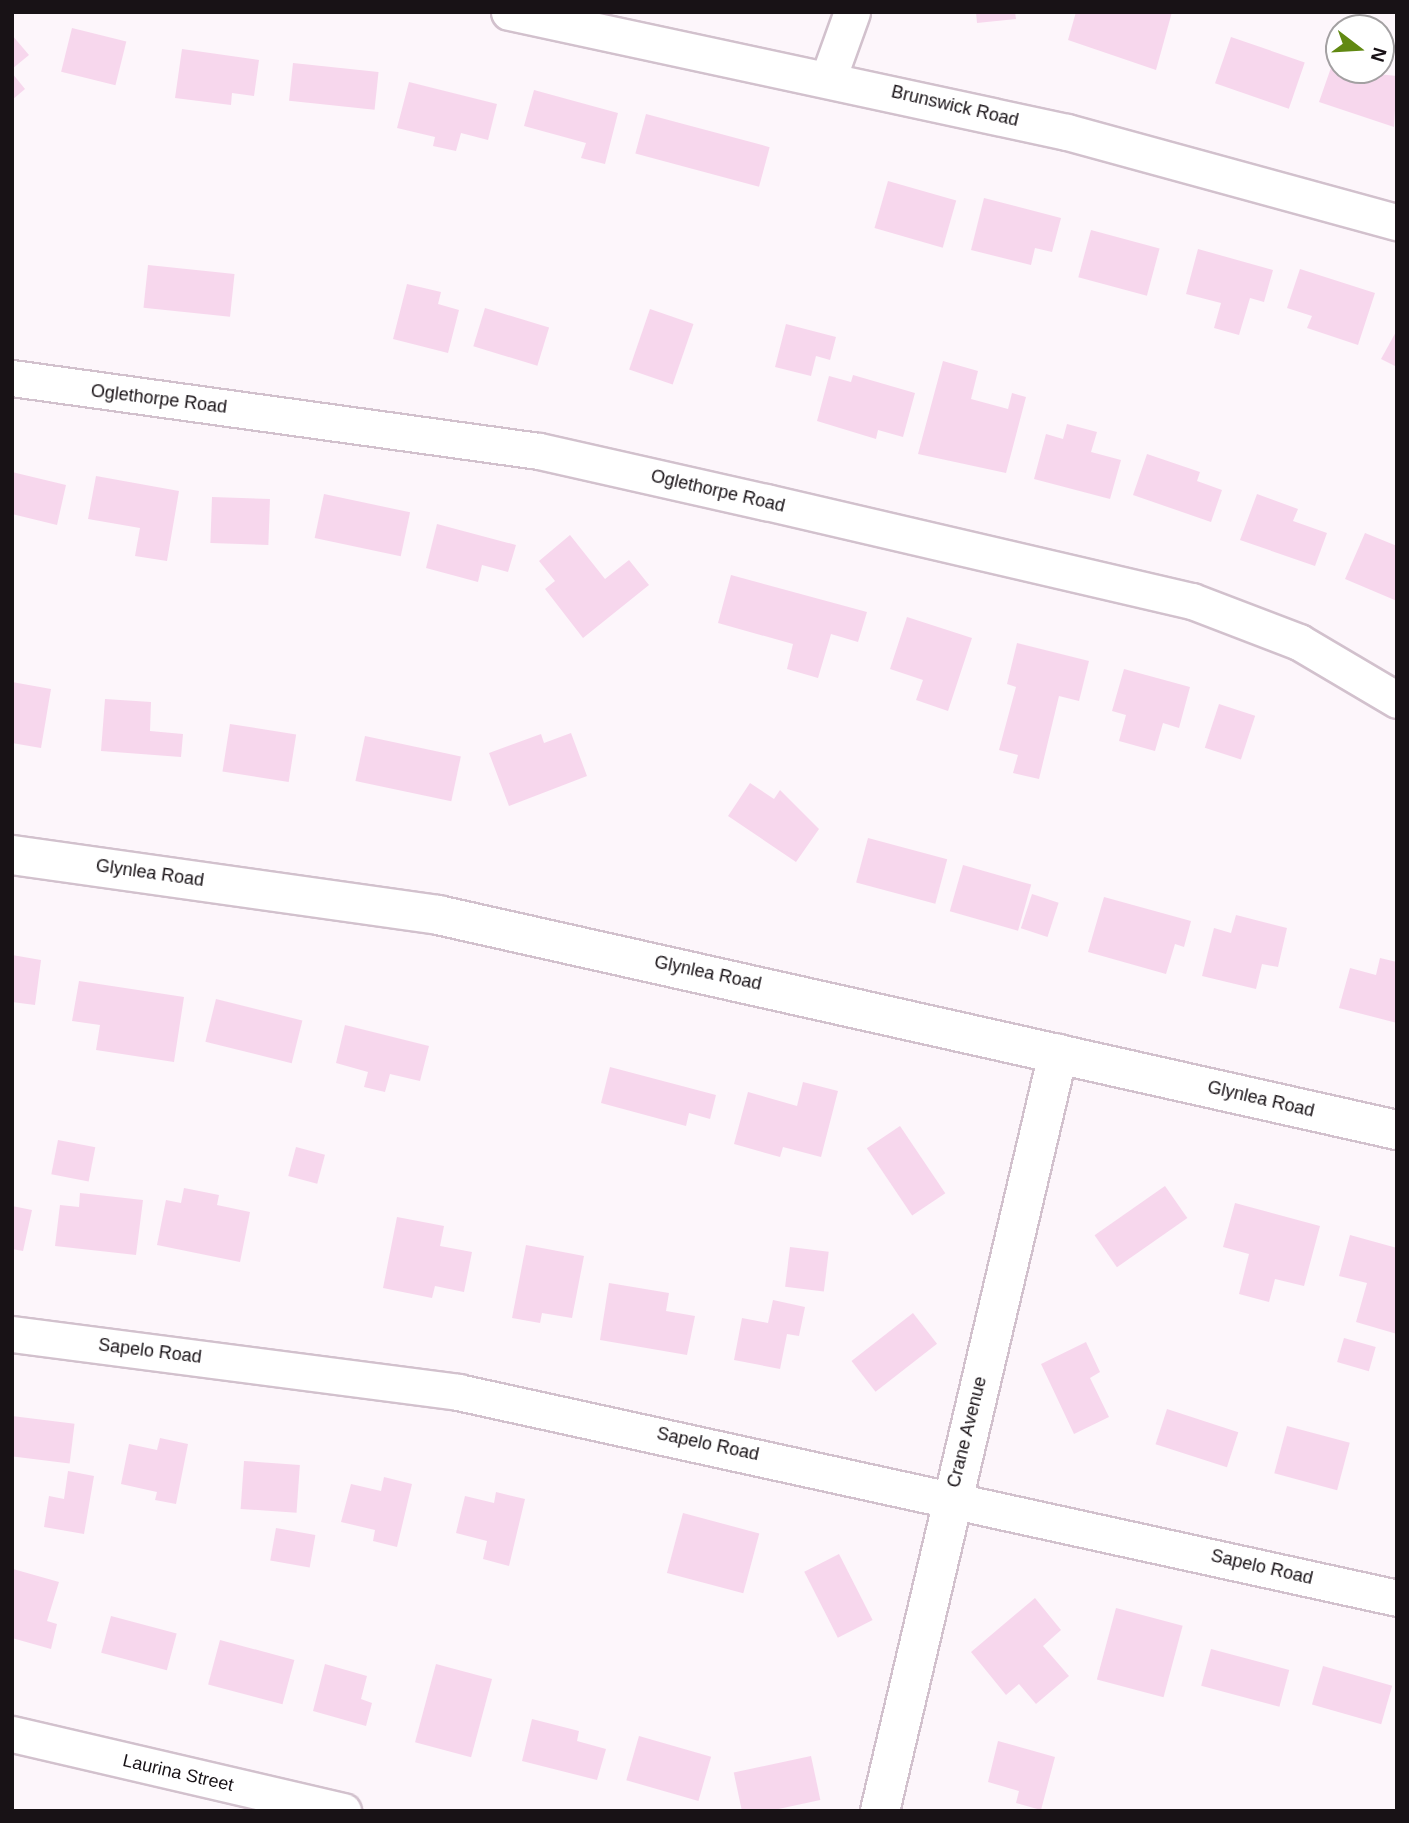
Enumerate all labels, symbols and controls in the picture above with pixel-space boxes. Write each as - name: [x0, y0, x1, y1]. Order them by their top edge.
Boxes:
- north arrow: [1325, 14, 1395, 84]
- text: N: [1367, 45, 1391, 64]
- street label: Brunswick Road: [889, 81, 1021, 131]
- street label: Oglethorpe Road: [90, 380, 228, 418]
- street label: Oglethorpe Road: [649, 465, 787, 517]
- street label: Glynlea Road: [94, 855, 206, 891]
- street label: Glynlea Road: [652, 951, 764, 995]
- street label: Glynlea Road: [1205, 1076, 1317, 1122]
- street label: Sapelo Road: [97, 1334, 203, 1368]
- street label: Crane Avenue: [943, 1374, 991, 1490]
- street label: Sapelo Road: [655, 1423, 761, 1465]
- street label: Sapelo Road: [1209, 1545, 1315, 1589]
- street label: Laurina Street: [120, 1750, 236, 1796]

